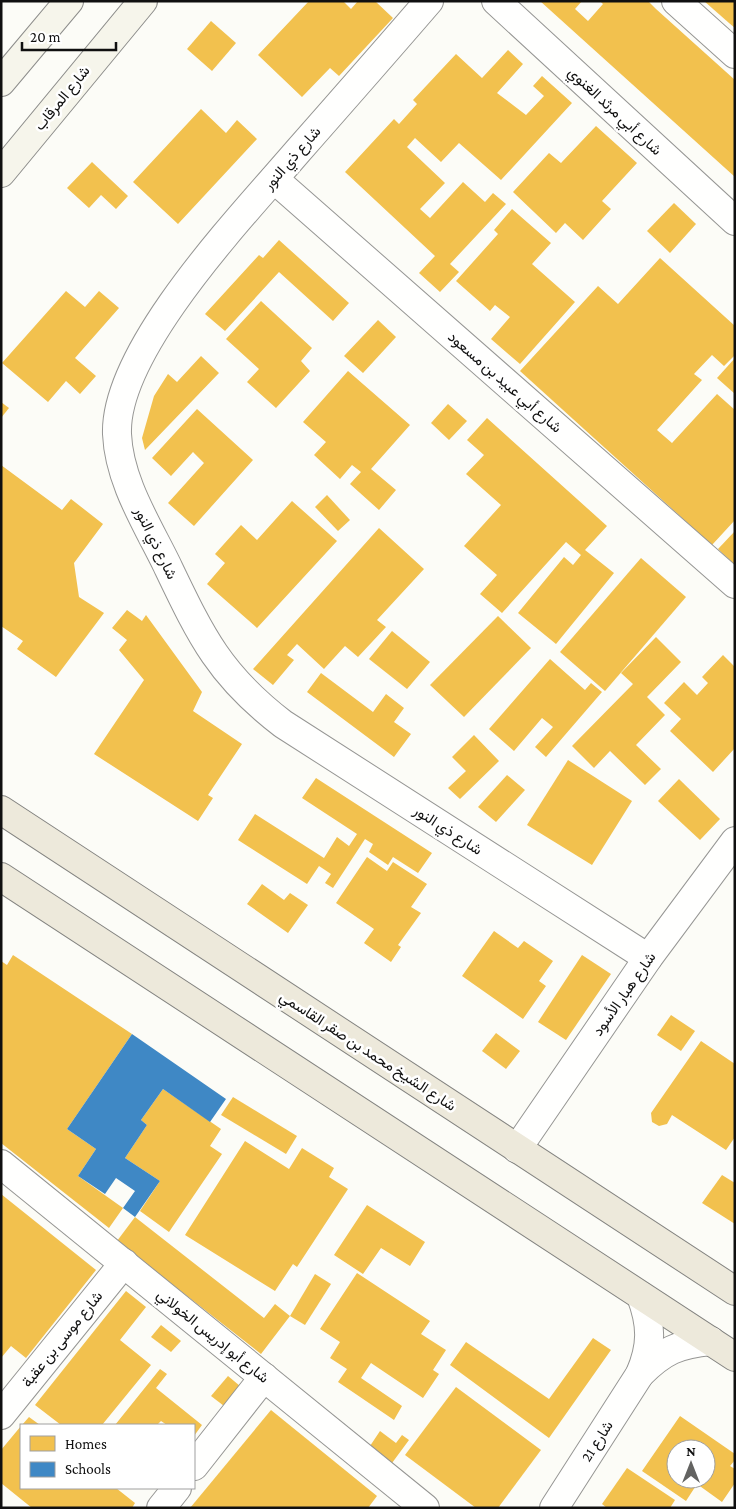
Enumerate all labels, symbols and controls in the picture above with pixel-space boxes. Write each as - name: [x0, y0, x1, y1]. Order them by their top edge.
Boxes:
- scale bar: [22, 20, 116, 52]
- text: 20 m: [30, 29, 61, 45]
- street label: شارع المرقاب: [31, 63, 95, 135]
- street label: شارع أبي مرثد الغنوي: [562, 64, 665, 162]
- street label: شارع ذي النور: [260, 123, 328, 197]
- street label: شارع أبي عبيد بن مسعود: [442, 328, 565, 440]
- street label: شارع ذي النور: [127, 503, 180, 584]
- street label: شارع ذي النور: [407, 801, 485, 862]
- street label: شارع هبار الأسود: [588, 948, 661, 1041]
- street label: شارع الشيخ محمد بن صقر القاسمي: [274, 988, 459, 1118]
- street label: شارع أبو إدريس الخولاني: [151, 1286, 272, 1390]
- street label: شارع موسى بن عقبة: [19, 1288, 108, 1392]
- street label: شارع 21: [578, 1418, 619, 1466]
- legend: [20, 1424, 195, 1489]
- text: Homes: [65, 1436, 107, 1452]
- north arrow: [666, 1439, 716, 1489]
- text: N: [686, 1443, 696, 1459]
- text: Schools: [65, 1461, 111, 1477]

